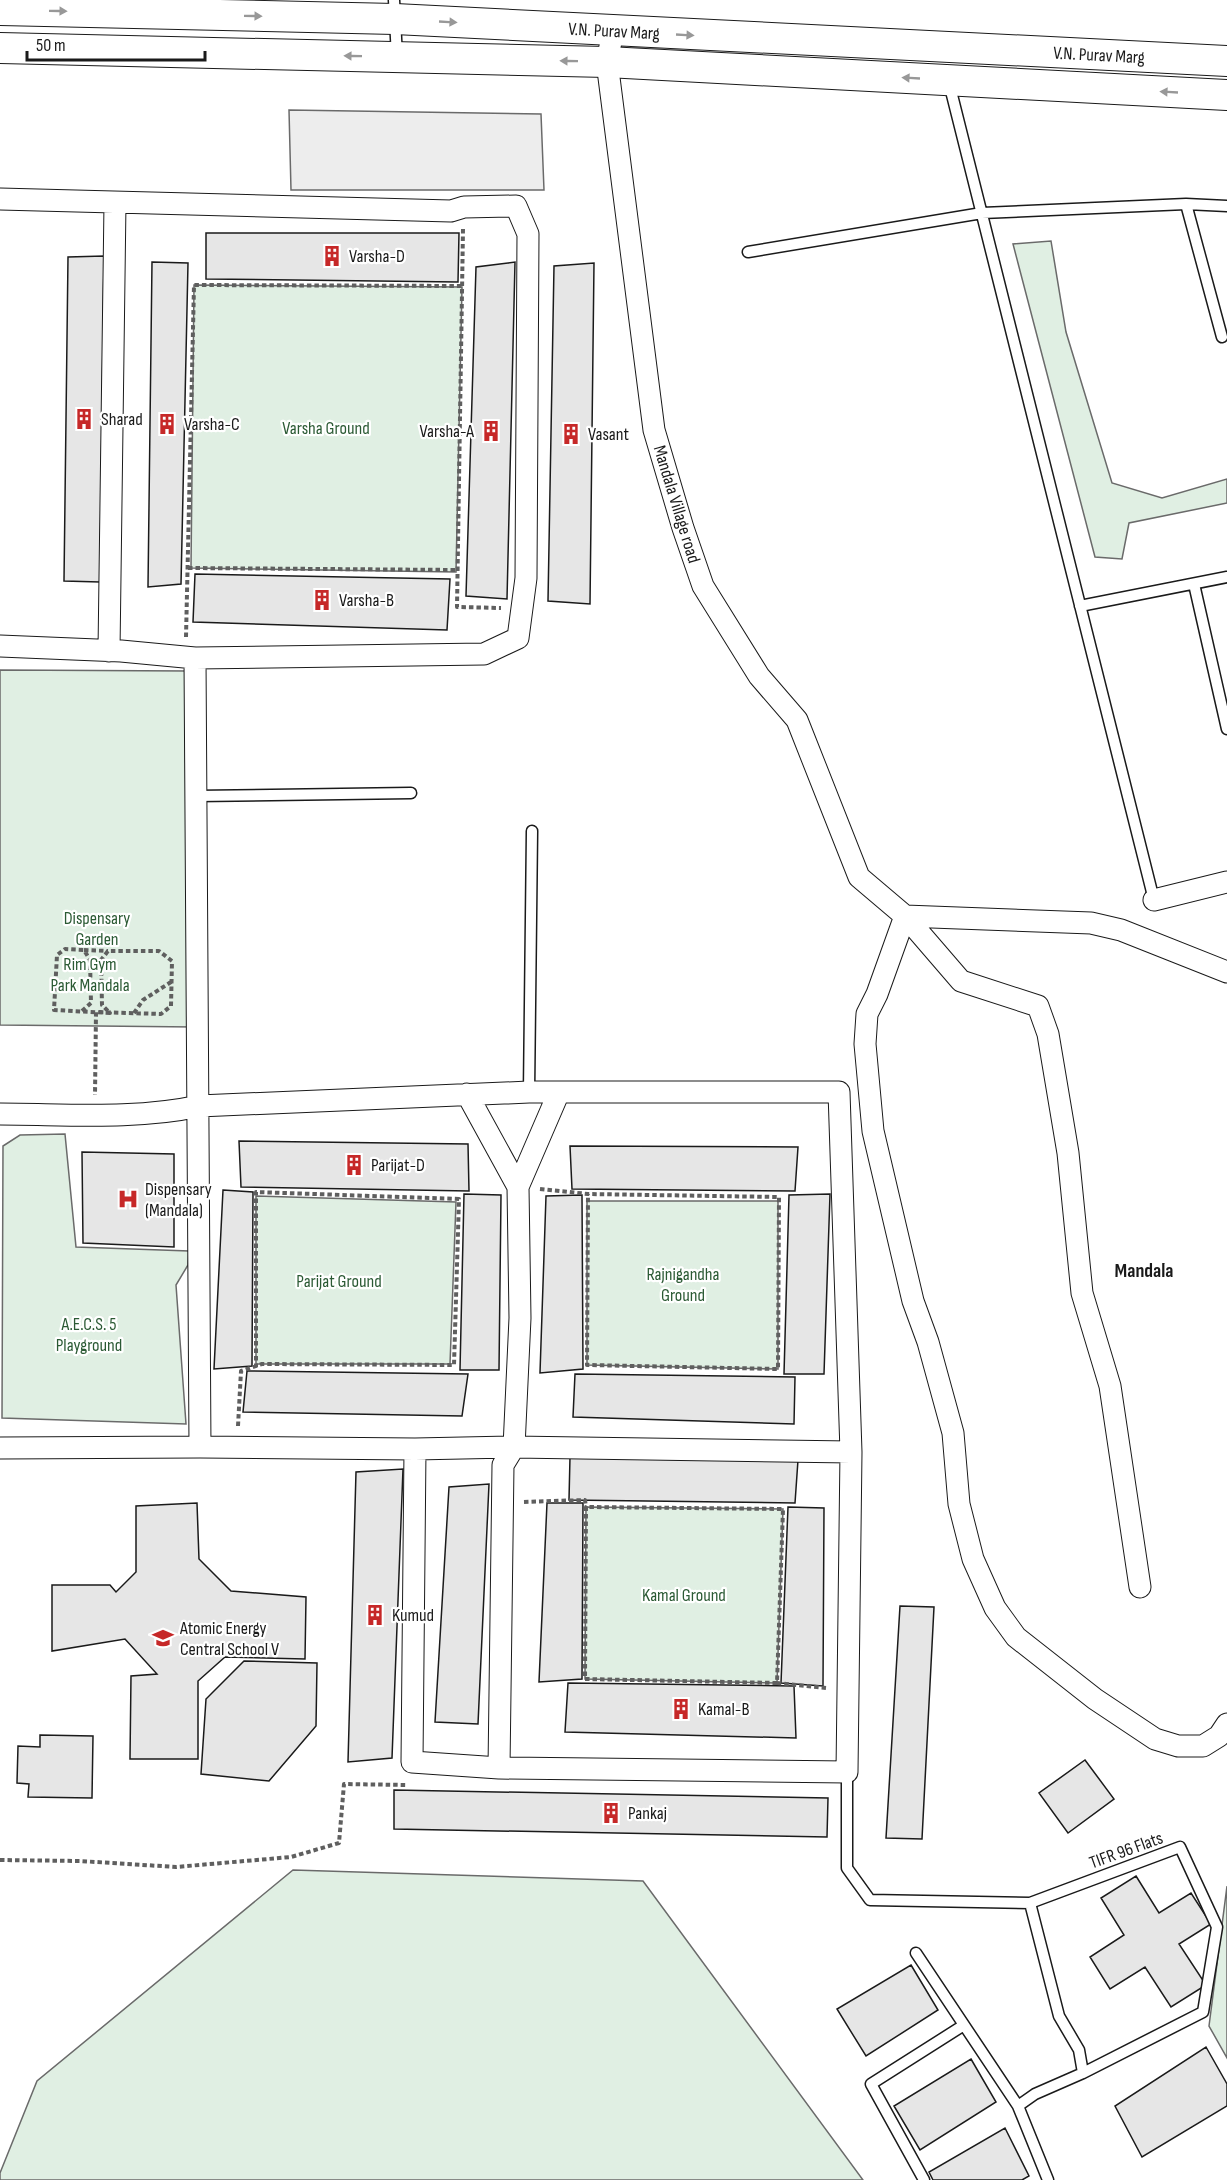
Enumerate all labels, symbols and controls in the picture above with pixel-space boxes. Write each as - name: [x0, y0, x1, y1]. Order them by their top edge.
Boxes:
- one-way arrow: [49, 6, 68, 16]
- one-way arrow: [244, 11, 263, 21]
- one-way arrow: [439, 18, 458, 27]
- street label: V.N. Purav Marg: [568, 19, 660, 44]
- scale bar: [27, 24, 206, 62]
- one-way arrow: [676, 30, 695, 39]
- text: 50 m: [36, 35, 66, 56]
- street label: V.N. Purav Marg: [1053, 43, 1145, 68]
- one-way arrow: [344, 51, 363, 61]
- one-way arrow: [560, 57, 579, 66]
- one-way arrow: [901, 73, 920, 83]
- one-way arrow: [1159, 87, 1178, 96]
- building icon: Varsha-D: [320, 244, 344, 268]
- place label: Varsha-D: [349, 246, 405, 267]
- building icon: Sharad: [72, 407, 96, 431]
- place label: Sharad: [101, 409, 143, 430]
- building icon: Varsha-C: [155, 412, 179, 436]
- place label: Varsha-C: [184, 414, 240, 435]
- park label: Varsha Ground: [282, 418, 370, 439]
- building icon: Varsha-A: [479, 419, 503, 443]
- place label: Varsha-A: [420, 421, 474, 442]
- building icon: Vasant: [559, 422, 583, 446]
- place label: Vasant: [588, 424, 630, 445]
- street label: Mandala Village road: [649, 443, 704, 566]
- building icon: Varsha-B: [310, 588, 334, 612]
- place label: Varsha-B: [339, 590, 394, 611]
- park label: Dispensary Garden: [64, 908, 130, 950]
- park label: Rim Gym Park Mandala: [50, 954, 130, 996]
- building icon: Parijat-D: [342, 1153, 366, 1177]
- place label: Parijat-D: [371, 1155, 425, 1176]
- place label: Dispensary (Mandala): [145, 1179, 212, 1221]
- hospital icon: Dispensary (Mandala): [116, 1187, 140, 1211]
- district label: Mandala: [1115, 1259, 1173, 1283]
- park label: Rajnigandha Ground: [646, 1264, 720, 1306]
- park label: Parijat Ground: [296, 1271, 382, 1292]
- park label: A.E.C.S. 5 Playground: [56, 1314, 122, 1356]
- park label: Kamal Ground: [642, 1585, 726, 1606]
- building icon: Kumud: [363, 1603, 387, 1627]
- place label: Kumud: [392, 1605, 434, 1626]
- place label: Atomic Energy Central School V: [179, 1618, 279, 1660]
- school or university icon: Atomic Energy Central School V: [151, 1626, 175, 1650]
- building icon: Kamal-B: [669, 1697, 693, 1721]
- place label: Kamal-B: [698, 1699, 749, 1720]
- building icon: Pankaj: [599, 1801, 623, 1825]
- place label: Pankaj: [628, 1803, 667, 1824]
- street label: TIFR 96 Flats: [1086, 1827, 1166, 1873]

